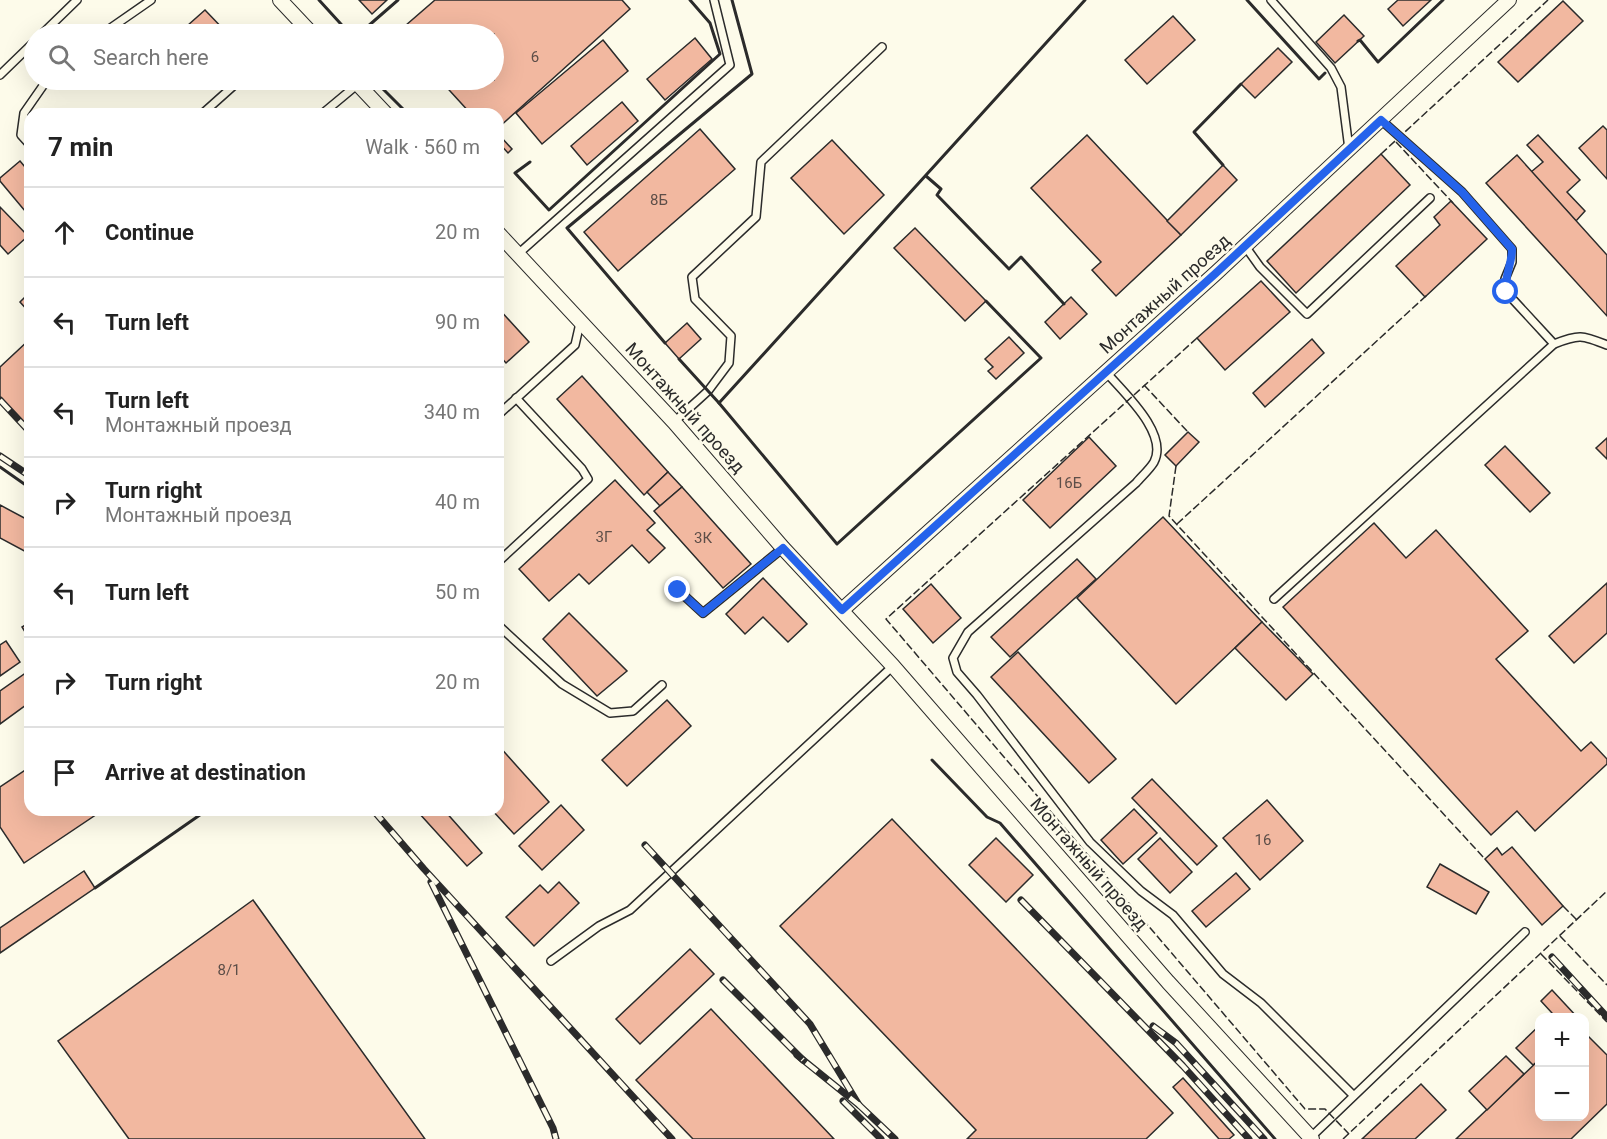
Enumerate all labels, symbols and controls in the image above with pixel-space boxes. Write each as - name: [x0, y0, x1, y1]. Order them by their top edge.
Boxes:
- search box: [24, 24, 504, 90]
- icon: search: [45, 41, 78, 74]
- text: Search here: [93, 45, 209, 70]
- house number: 6: [531, 48, 539, 66]
- text: 7 min: [48, 132, 113, 162]
- text: Walk · 560 m: [365, 135, 480, 159]
- house number: 8Б: [650, 191, 668, 209]
- icon: ahead: [48, 216, 81, 249]
- text: Continue: [105, 220, 194, 245]
- text: 20 m: [435, 220, 480, 244]
- street label: Монтажный проезд: [1095, 230, 1234, 358]
- route start: [1492, 278, 1518, 304]
- icon: left: [48, 306, 81, 339]
- text: Turn left: [105, 310, 189, 335]
- text: 90 m: [435, 310, 480, 334]
- street label: Монтажный проезд: [621, 338, 749, 477]
- text: Turn left: [105, 388, 189, 413]
- icon: left: [48, 396, 81, 429]
- text: 340 m: [424, 400, 480, 424]
- text: Монтажный проезд: [105, 413, 292, 437]
- house number: 16Б: [1056, 474, 1082, 492]
- text: Turn right: [105, 478, 202, 503]
- icon: right: [48, 486, 81, 519]
- text: 40 m: [435, 490, 480, 514]
- text: Монтажный проезд: [105, 503, 292, 527]
- house number: 3Г: [596, 528, 612, 546]
- house number: 3К: [694, 529, 712, 547]
- icon: left: [48, 576, 81, 609]
- route end: [664, 576, 690, 602]
- text: Turn left: [105, 580, 189, 605]
- text: 50 m: [435, 580, 480, 604]
- icon: right: [48, 666, 81, 699]
- text: Turn right: [105, 670, 202, 695]
- text: 20 m: [435, 670, 480, 694]
- icon: arrive: [48, 756, 81, 789]
- text: Arrive at destination: [105, 760, 306, 785]
- street label: Монтажный проезд: [1026, 793, 1152, 934]
- house number: 16: [1255, 831, 1271, 849]
- house number: 8/1: [217, 961, 241, 979]
- map controls: [1535, 1013, 1589, 1121]
- button: +: [1535, 1013, 1589, 1067]
- button: −: [1535, 1067, 1589, 1121]

